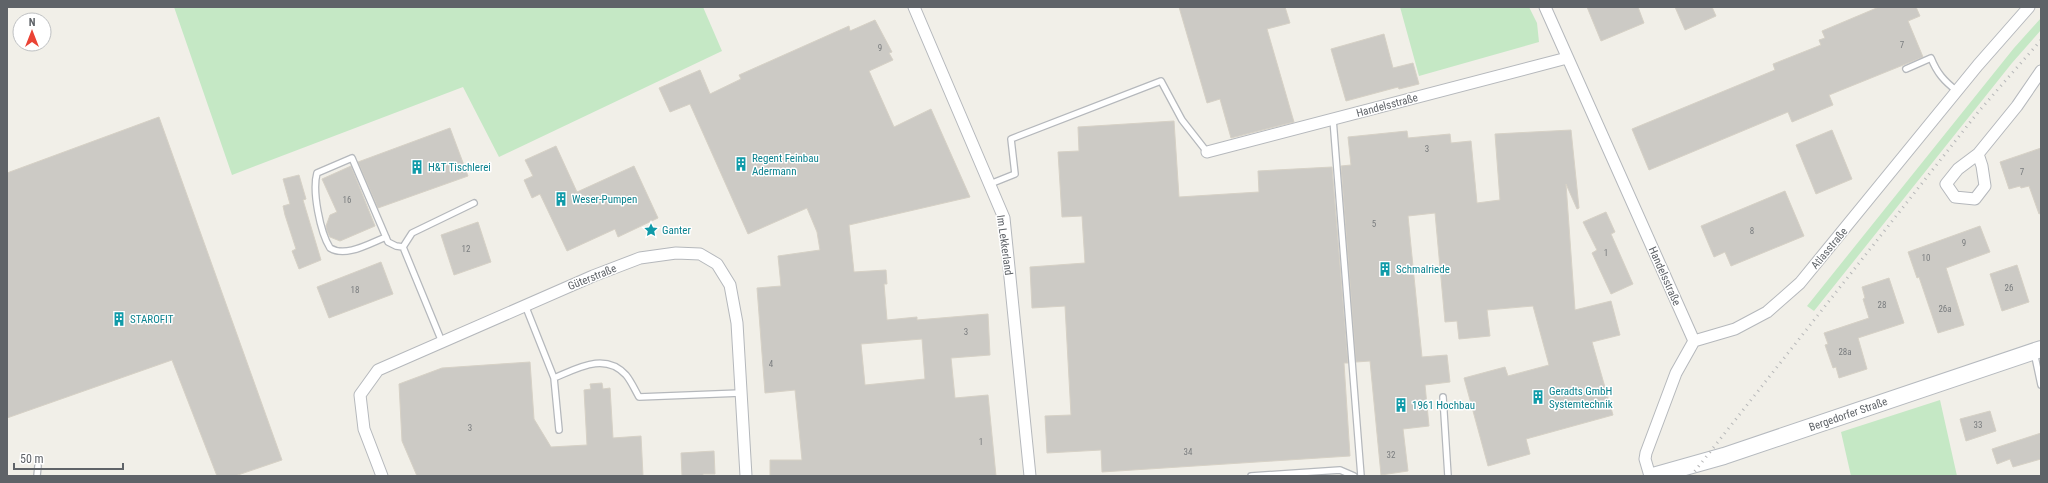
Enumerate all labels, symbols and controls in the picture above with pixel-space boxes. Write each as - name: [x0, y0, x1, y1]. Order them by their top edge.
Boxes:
- north arrow: [12, 12, 52, 52]
- text: N: [29, 16, 36, 29]
- house number: 7: [1900, 40, 1905, 50]
- house number: 9: [878, 43, 882, 53]
- street label: Handelsstraße: [1355, 91, 1419, 120]
- house number: 3: [1425, 144, 1429, 154]
- place label: Regent Feinbau Adermann: [752, 152, 819, 178]
- building icon: Regent Feinbau Adermann: [733, 156, 749, 172]
- building icon: H&T Tischlerei: [409, 159, 425, 175]
- place label: H&T Tischlerei: [428, 161, 491, 174]
- house number: 7: [2020, 167, 2025, 177]
- building icon: Weser-Pumpen: [553, 191, 569, 207]
- place label: Weser-Pumpen: [572, 193, 637, 206]
- house number: 16: [343, 195, 351, 205]
- street label: Im Lekkerland: [994, 214, 1015, 276]
- house number: 5: [1372, 219, 1377, 229]
- place icon: Ganter: [643, 222, 659, 238]
- place label: Ganter: [662, 224, 692, 237]
- street label: Atlasstraße: [1808, 225, 1850, 272]
- house number: 8: [1750, 226, 1754, 236]
- house number: 9: [1962, 238, 1966, 248]
- house number: 12: [462, 244, 471, 254]
- street label: Handelsstraße: [1646, 245, 1683, 308]
- house number: 1: [1604, 248, 1608, 258]
- house number: 10: [1922, 253, 1930, 263]
- building icon: Schmalriede: [1377, 261, 1393, 277]
- street label: Güterstraße: [566, 262, 618, 293]
- place label: Schmalriede: [1396, 263, 1450, 276]
- house number: 26: [2005, 283, 2013, 293]
- house number: 18: [351, 285, 359, 295]
- house number: 28: [1878, 300, 1886, 310]
- house number: 26a: [1938, 304, 1952, 314]
- building icon: STAROFIT: [111, 311, 127, 327]
- place label: STAROFIT: [130, 313, 174, 326]
- house number: 3: [964, 327, 968, 337]
- house number: 28a: [1838, 347, 1852, 357]
- house number: 4: [769, 359, 774, 369]
- place label: Geradts GmbH Systemtechnik: [1549, 385, 1613, 411]
- building icon: Geradts GmbH Systemtechnik: [1530, 389, 1546, 405]
- street label: Bergedorfer Straße: [1807, 395, 1889, 434]
- building icon: 1961 Hochbau: [1393, 397, 1409, 413]
- place label: 1961 Hochbau: [1412, 399, 1475, 412]
- house number: 33: [1974, 420, 1982, 430]
- house number: 3: [468, 423, 472, 433]
- house number: 1: [979, 437, 983, 447]
- scale bar: [14, 445, 123, 471]
- house number: 34: [1184, 447, 1193, 457]
- house number: 32: [1387, 450, 1396, 460]
- text: 50 m: [20, 452, 44, 466]

